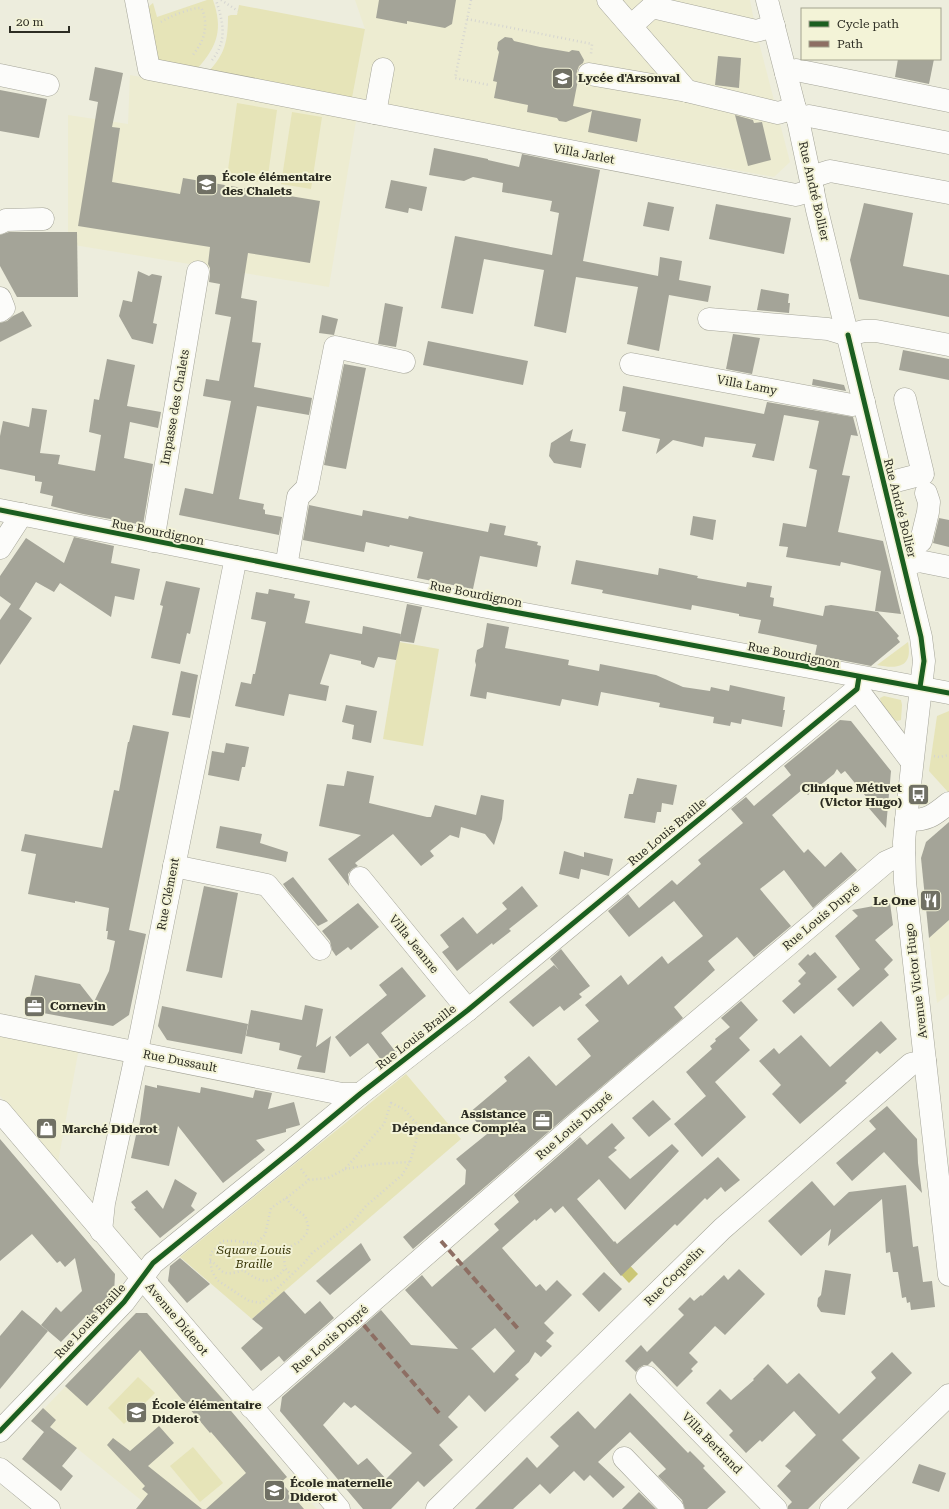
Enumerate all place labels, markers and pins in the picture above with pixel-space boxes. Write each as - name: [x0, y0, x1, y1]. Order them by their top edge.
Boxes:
- school or university icon: Lycée d'Arsonval: [549, 65, 575, 91]
- place label: Lycée d'Arsonval: [578, 71, 680, 85]
- place label: École élémentaire des Chalets: [222, 170, 331, 198]
- school or university icon: École élémentaire des Chalets: [194, 171, 220, 197]
- place label: Clinique Métivet (Victor Hugo): [801, 781, 902, 809]
- bus stop icon: Clinique Métivet (Victor Hugo): [905, 782, 931, 808]
- restaurant icon: Le One: [918, 888, 944, 914]
- place label: Le One: [873, 894, 916, 908]
- office icon: Cornevin: [22, 993, 48, 1019]
- place label: Cornevin: [50, 999, 106, 1013]
- place label: Assistance Dépendance Compléa: [392, 1107, 526, 1135]
- office icon: Assistance Dépendance Compléa: [529, 1108, 555, 1134]
- shop icon: Marché Diderot: [34, 1116, 60, 1142]
- place label: Marché Diderot: [62, 1122, 158, 1136]
- place label: École élémentaire Diderot: [152, 1398, 261, 1426]
- school or university icon: École élémentaire Diderot: [123, 1399, 149, 1425]
- place label: École maternelle Diderot: [290, 1476, 392, 1504]
- school or university icon: École maternelle Diderot: [262, 1477, 288, 1503]

